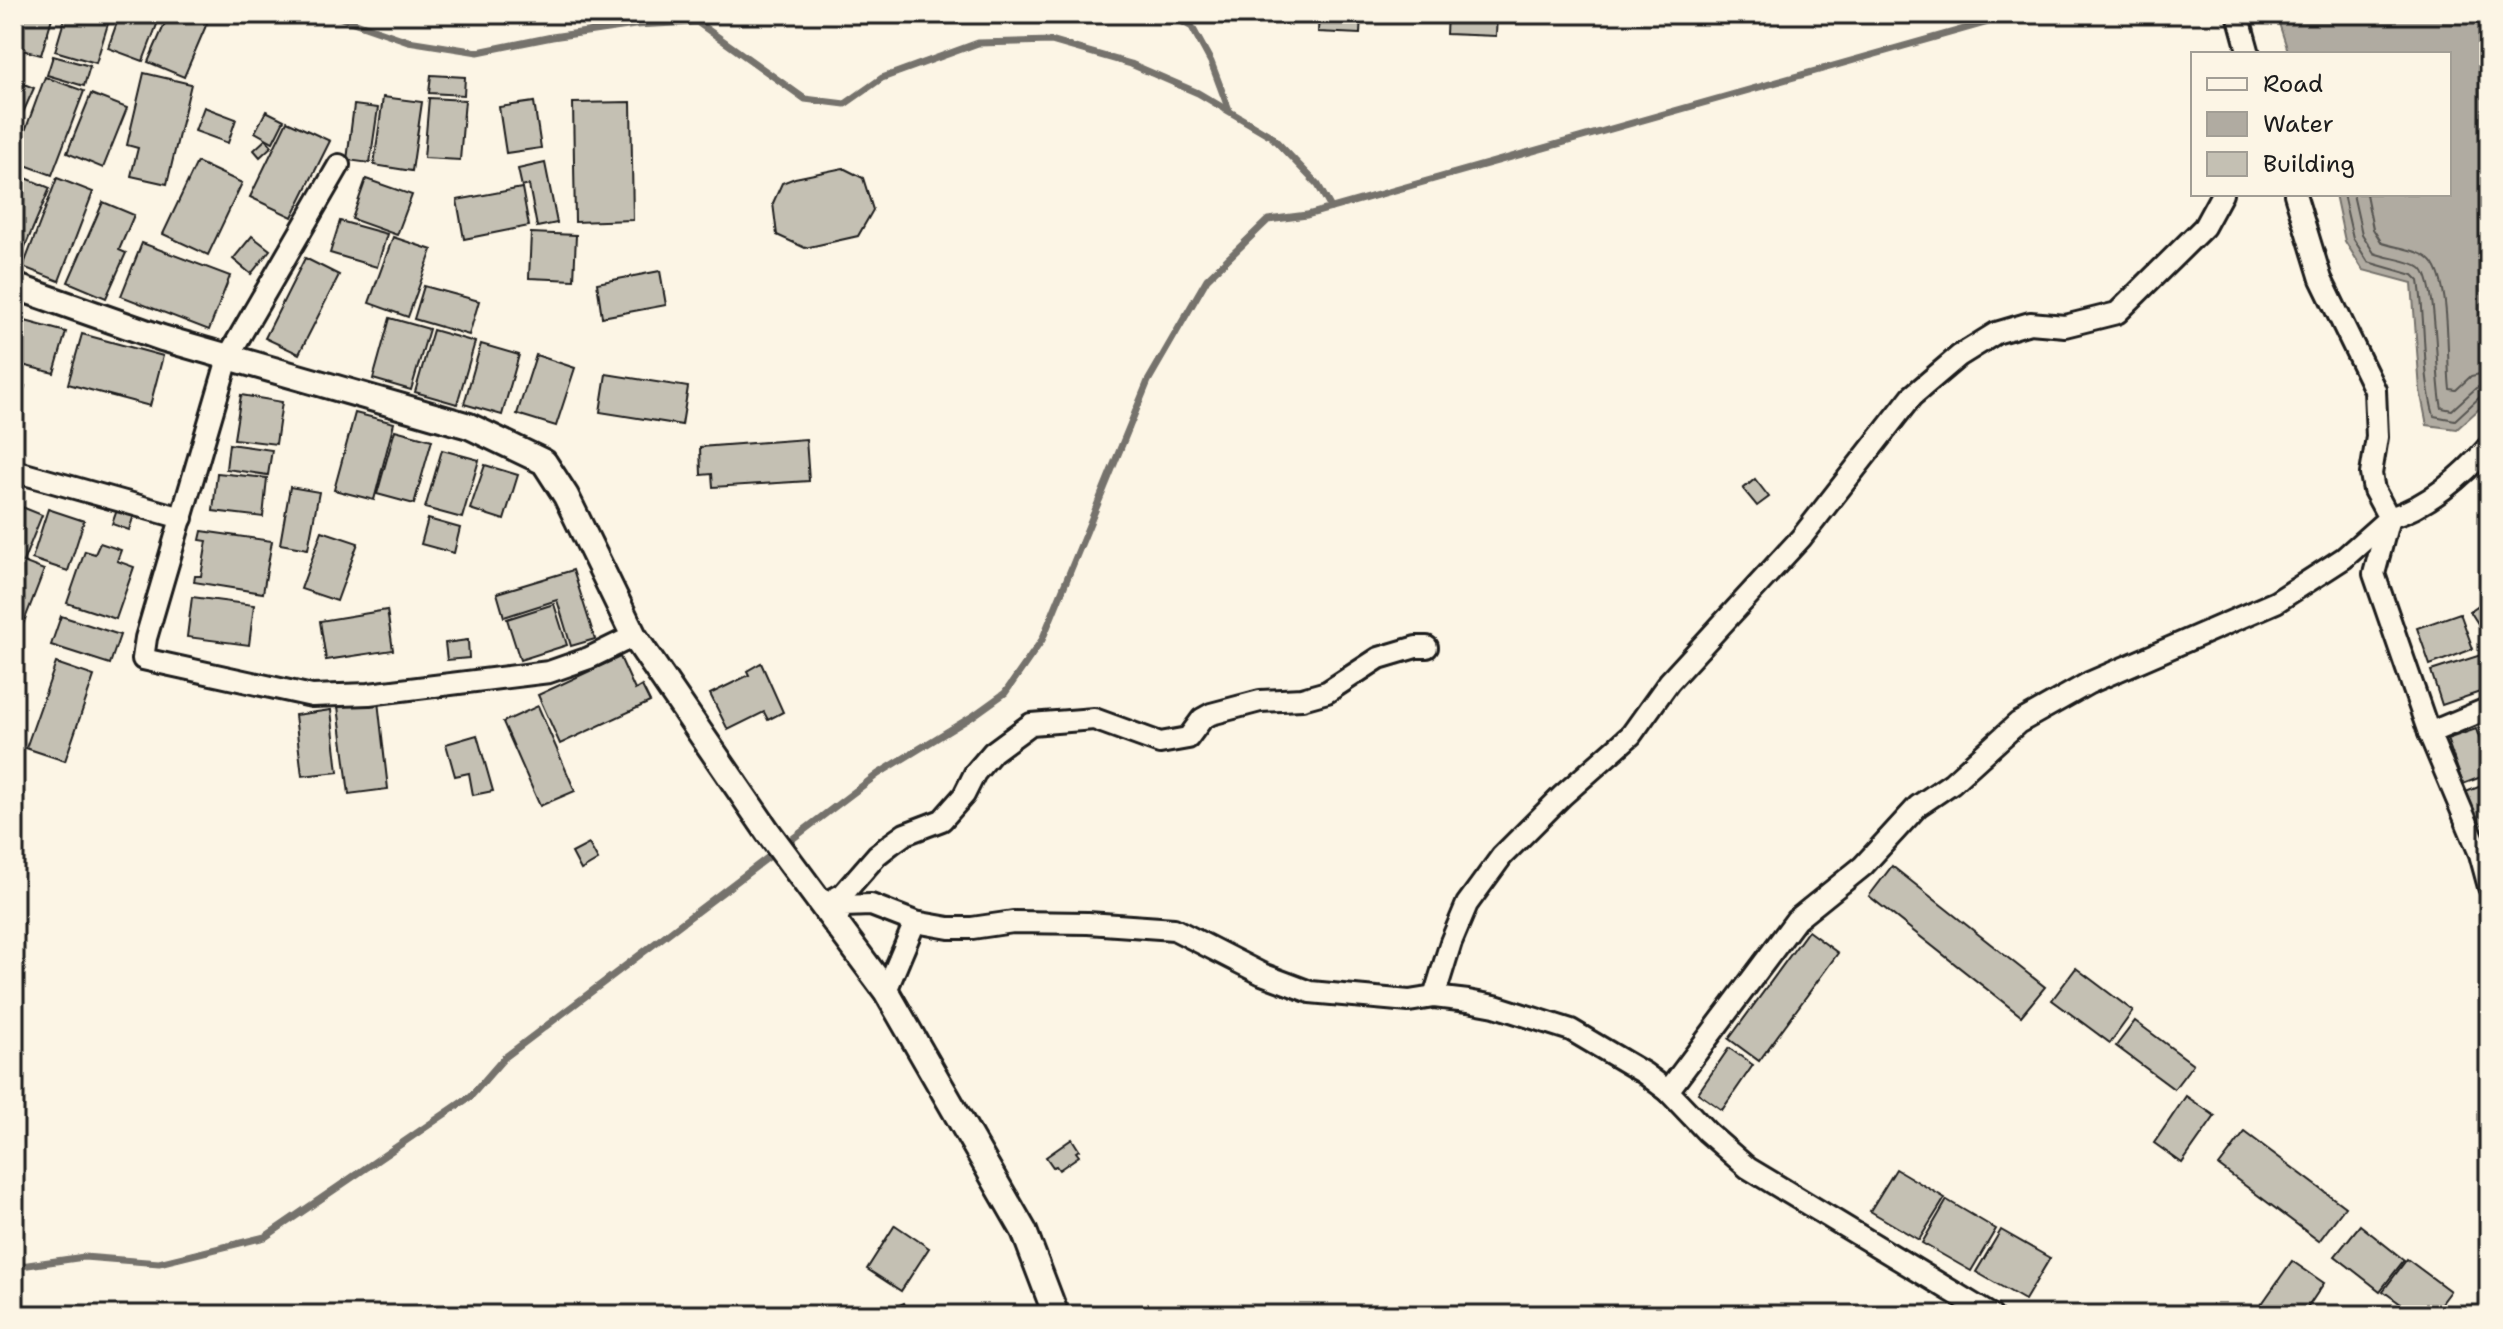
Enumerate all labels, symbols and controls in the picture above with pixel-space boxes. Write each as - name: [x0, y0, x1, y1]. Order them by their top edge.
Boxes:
- legend: [2191, 52, 2451, 196]
- text: Road: [2263, 68, 2323, 100]
- text: Water: [2263, 108, 2334, 140]
- text: Building: [2263, 148, 2355, 180]

